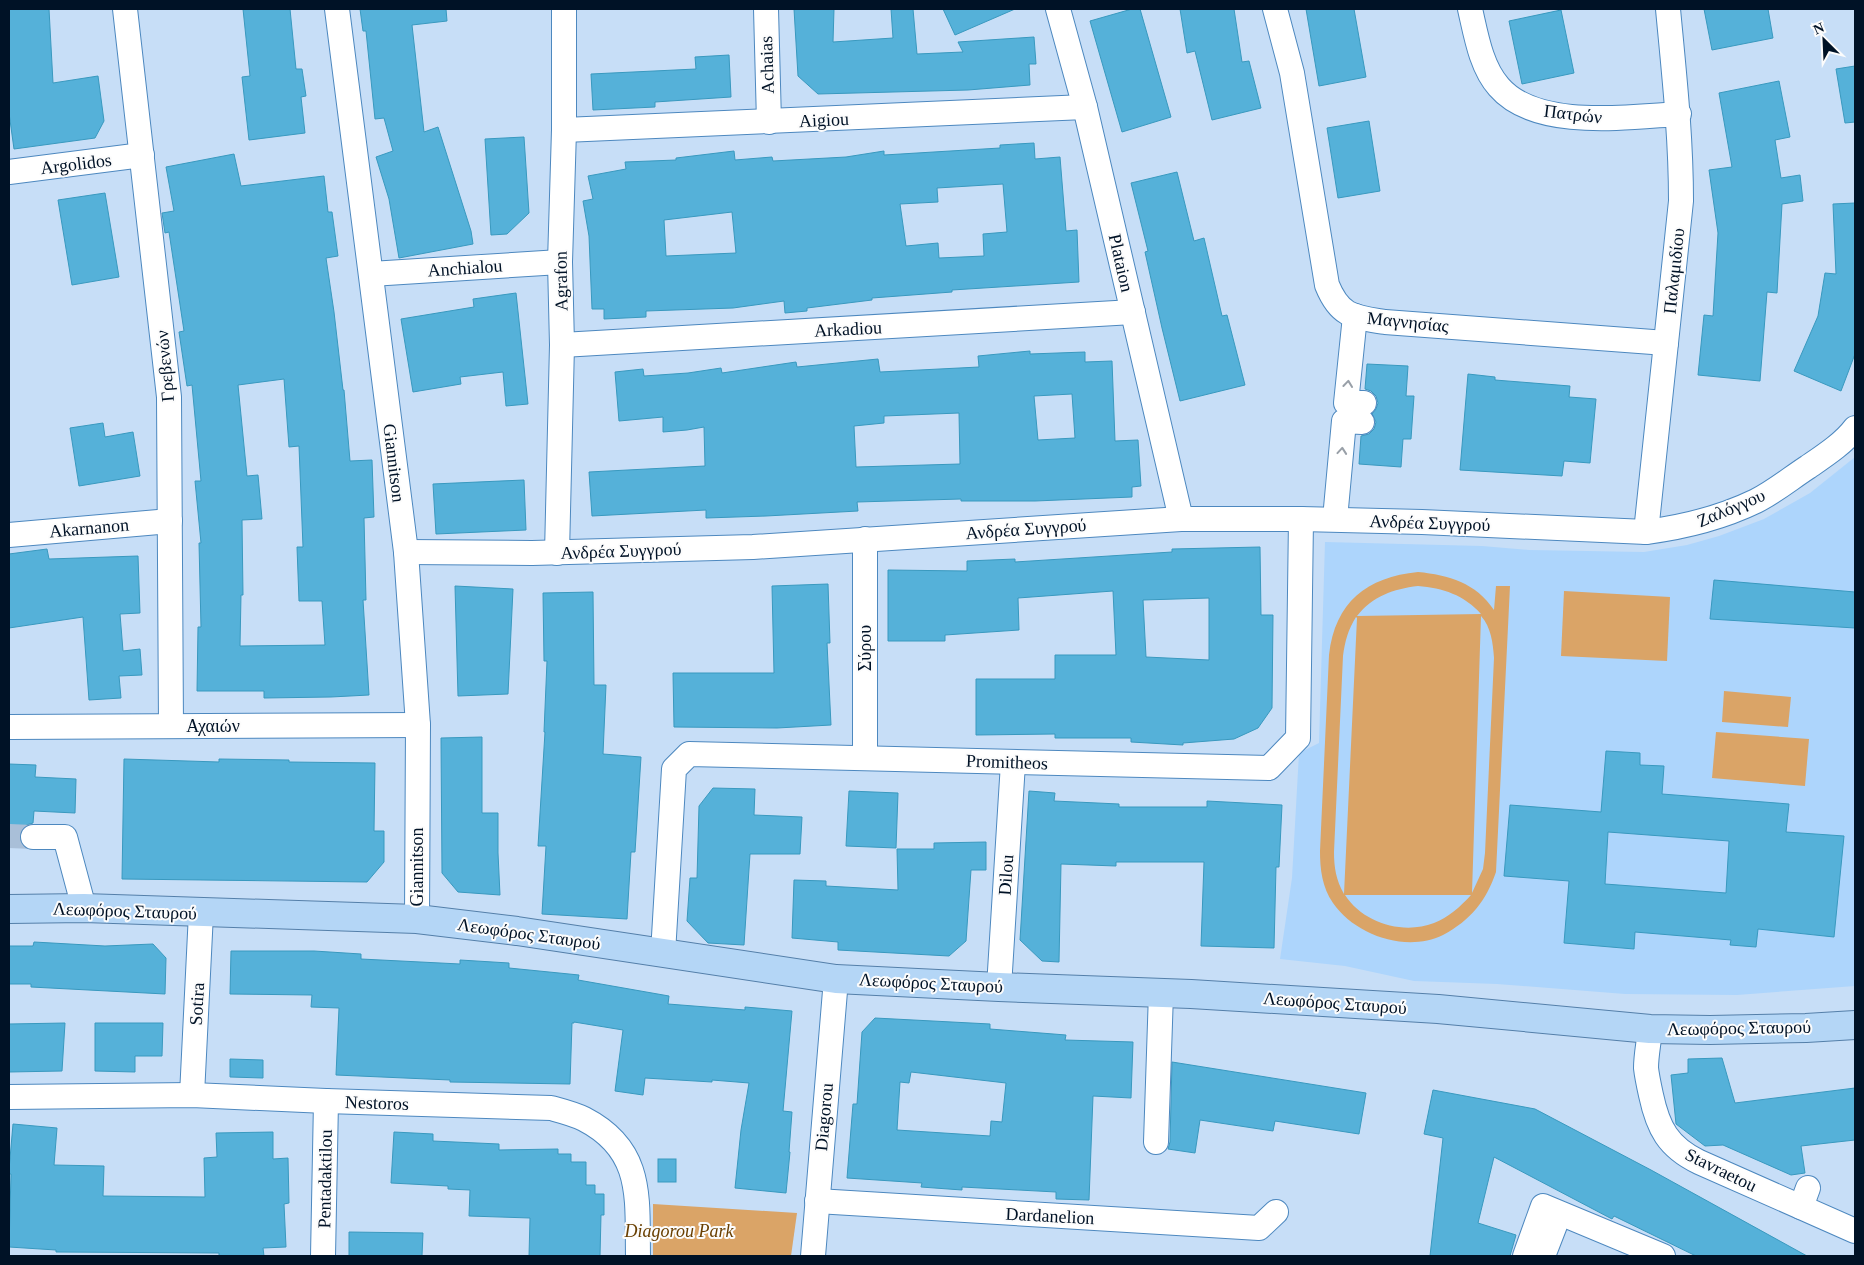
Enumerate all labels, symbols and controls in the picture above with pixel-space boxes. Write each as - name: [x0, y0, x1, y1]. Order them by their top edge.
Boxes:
- north arrow: [1799, 15, 1849, 65]
- text: N: [1811, 20, 1827, 37]
- street label: Achaias: [756, 36, 778, 94]
- street label: Πατρών: [1543, 101, 1603, 127]
- street label: Aigiou: [799, 109, 849, 131]
- street label: Argolidos: [39, 150, 113, 178]
- street label: Παλαμιδίου: [1660, 227, 1688, 315]
- street label: Plataion: [1105, 232, 1137, 294]
- street label: Agrafon: [550, 251, 572, 311]
- street label: Anchialou: [427, 255, 503, 281]
- street label: Μαγνησίας: [1366, 308, 1450, 336]
- street label: Arkadiou: [814, 317, 882, 341]
- street label: Γρεβενών: [152, 329, 178, 403]
- one-way arrow: [1342, 379, 1353, 387]
- street label: Giannitson: [379, 423, 409, 503]
- one-way arrow: [1336, 446, 1347, 454]
- street label: Ζαλόγγου: [1694, 485, 1768, 531]
- street label: Ανδρέα Συγγρού: [1369, 511, 1491, 535]
- street label: Akarnanon: [48, 515, 130, 541]
- street label: Ανδρέα Συγγρού: [965, 515, 1087, 543]
- street label: Ανδρέα Συγγρού: [560, 539, 682, 563]
- street label: Σύρου: [855, 625, 875, 671]
- street label: Αχαιών: [186, 716, 240, 736]
- street label: Promitheos: [966, 751, 1048, 773]
- street label: Giannitson: [407, 828, 427, 907]
- street label: Dilou: [995, 854, 1017, 896]
- street label: Λεωφόρος Σταυρού: [53, 898, 197, 924]
- street label: Λεωφόρος Σταυρού: [456, 914, 602, 954]
- street label: Λεωφόρος Σταυρού: [859, 969, 1004, 997]
- street label: Sotira: [186, 982, 208, 1026]
- street label: Λεωφόρος Σταυρού: [1262, 988, 1408, 1018]
- street label: Λεωφόρος Σταυρού: [1667, 1017, 1811, 1039]
- street label: Diagorou: [811, 1082, 837, 1152]
- street label: Nestoros: [345, 1092, 409, 1114]
- street label: Pentadaktilou: [314, 1129, 336, 1229]
- street label: Stavraetou: [1682, 1144, 1760, 1196]
- street label: Dardanelion: [1005, 1204, 1095, 1228]
- park label: Diagorou Park: [624, 1221, 734, 1241]

